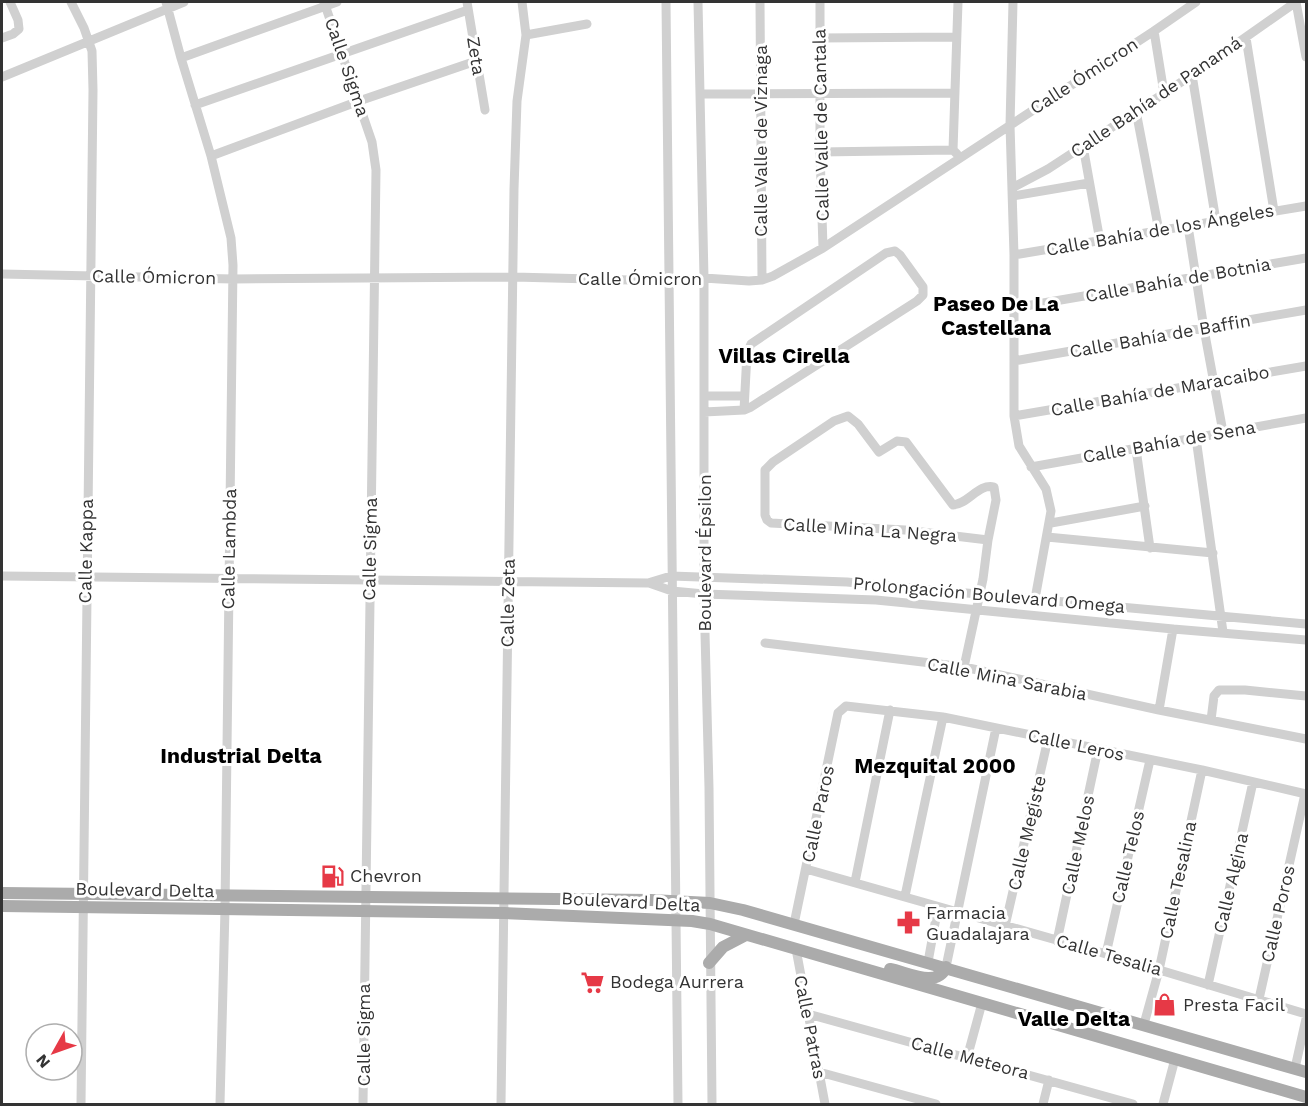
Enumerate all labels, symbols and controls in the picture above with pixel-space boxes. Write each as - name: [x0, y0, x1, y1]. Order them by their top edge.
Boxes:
- street label: Calle Sigma: [321, 15, 374, 119]
- street label: Calle Valle de Cantala: [808, 29, 833, 221]
- street label: Calle Bahía de Panamá: [1066, 32, 1245, 162]
- street label: Calle Ómicron: [1026, 33, 1142, 118]
- street label: Zeta: [463, 35, 490, 77]
- street label: Calle Valle de Viznaga: [750, 45, 771, 237]
- street label: Calle Bahía de los Ángeles: [1044, 199, 1276, 260]
- street label: Calle Bahía de Botnia: [1084, 253, 1272, 306]
- street label: Calle Ómicron: [92, 265, 216, 288]
- street label: Calle Ómicron: [578, 268, 702, 289]
- district label: Paseo De La Castellana: [933, 291, 1060, 340]
- street label: Calle Bahía de Baffin: [1068, 309, 1252, 362]
- district label: Villas Cirella: [718, 343, 850, 368]
- street label: Calle Bahía de Maracaibo: [1049, 361, 1271, 420]
- street label: Calle Bahía de Sena: [1081, 416, 1257, 467]
- street label: Boulevard Épsilon: [694, 474, 715, 632]
- street label: Calle Lambda: [217, 488, 240, 610]
- street label: Calle Sigma: [358, 497, 381, 601]
- street label: Calle Kappa: [74, 499, 97, 603]
- street label: Calle Mina La Negra: [782, 513, 958, 546]
- street label: Calle Zeta: [496, 558, 519, 648]
- street label: Prolongación Boulevard Omega: [852, 572, 1126, 617]
- street label: Calle Mina Sarabia: [925, 653, 1089, 704]
- street label: Calle Leros: [1026, 724, 1126, 765]
- district label: Industrial Delta: [160, 743, 322, 768]
- district label: Mezquital 2000: [854, 753, 1016, 778]
- street label: Calle Paros: [797, 763, 838, 864]
- street label: Calle Megiste: [1003, 773, 1050, 892]
- street label: Calle Melos: [1057, 793, 1098, 897]
- street label: Calle Telos: [1107, 808, 1148, 905]
- street label: Calle Tesalina: [1155, 819, 1200, 941]
- street label: Calle Algina: [1209, 831, 1252, 935]
- fuel station icon: Chevron: [319, 863, 345, 889]
- street label: Calle Poros: [1256, 863, 1299, 965]
- place label: Chevron: [350, 865, 422, 886]
- street label: Boulevard Delta: [75, 878, 215, 901]
- street label: Boulevard Delta: [561, 887, 701, 916]
- place label: Farmacia Guadalajara: [926, 902, 1030, 944]
- pharmacy icon: Farmacia Guadalajara: [895, 910, 921, 936]
- street label: Calle Tesalia: [1054, 929, 1164, 980]
- supermarket icon: Bodega Aurrera: [579, 969, 605, 995]
- place label: Bodega Aurrera: [610, 971, 744, 992]
- street label: Calle Patras: [790, 973, 831, 1081]
- street label: Calle Sigma: [353, 983, 374, 1087]
- shop icon: Presta Facil: [1152, 992, 1178, 1018]
- place label: Presta Facil: [1183, 994, 1285, 1015]
- district label: Valle Delta: [1018, 1006, 1131, 1031]
- north arrow: [24, 1022, 84, 1082]
- street label: Calle Meteora: [909, 1032, 1031, 1083]
- text: N: [32, 1051, 54, 1072]

